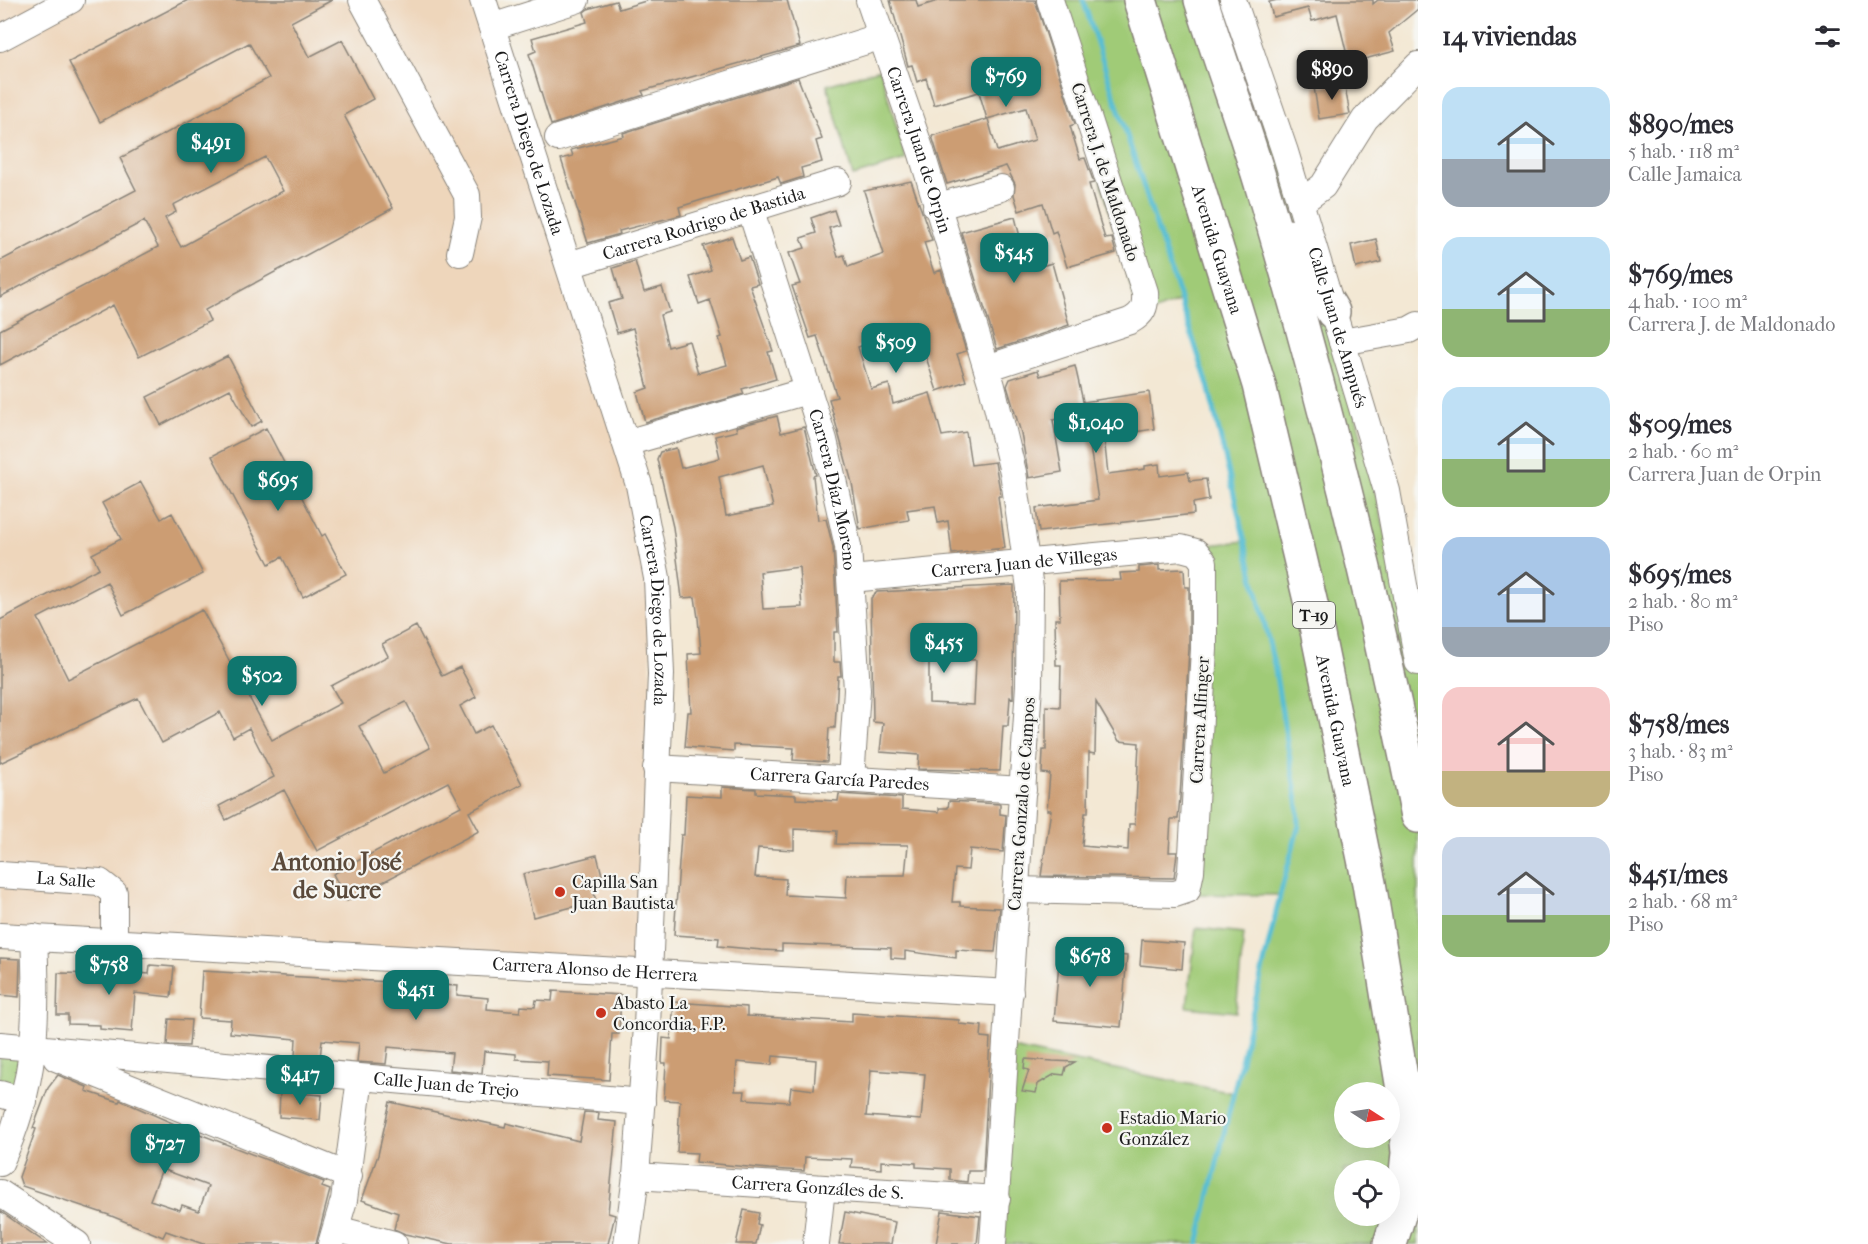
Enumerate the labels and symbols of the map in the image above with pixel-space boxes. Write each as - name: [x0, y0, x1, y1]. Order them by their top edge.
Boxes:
- street label: Carrera Diego de Lozada: [490, 48, 569, 238]
- pin: $890: [1296, 50, 1368, 101]
- pin: $769: [970, 57, 1042, 108]
- street label: Carrera Juan de Orpin: [882, 64, 956, 236]
- street label: Carrera J. de Maldonado: [1066, 80, 1144, 264]
- pin: $491: [175, 123, 247, 174]
- street label: Avenida Guayana: [1187, 181, 1247, 317]
- street label: Carrera Rodrigo de Bastida: [600, 182, 808, 265]
- pin: $545: [978, 233, 1050, 284]
- street label: Calle Juan de Ampués: [1304, 245, 1372, 411]
- pin: $509: [860, 323, 932, 374]
- pin: $1,040: [1047, 403, 1145, 454]
- street label: Carrera Díaz Moreno: [804, 406, 860, 571]
- pin: $695: [242, 461, 314, 512]
- street label: Carrera Diego de Lozada: [635, 513, 672, 707]
- street label: Carrera Juan de Villegas: [930, 544, 1118, 582]
- road number: T-19: [1293, 602, 1335, 628]
- pin: $455: [908, 623, 980, 674]
- street label: Avenida Guayana: [1311, 652, 1359, 789]
- street label: Carrera Alfinger: [1186, 655, 1214, 784]
- pin: $502: [226, 656, 298, 707]
- street label: Carrera Gonzalo de Campos: [1004, 696, 1040, 912]
- street label: Carrera García Paredes: [749, 763, 930, 795]
- district label: Antonio José de Sucre: [270, 848, 402, 904]
- street label: La Salle: [35, 867, 96, 892]
- place label: Capilla San Juan Bautista: [570, 872, 675, 914]
- marker: Capilla San Juan Bautista: [553, 885, 567, 899]
- pin: $678: [1054, 937, 1126, 988]
- pin: $758: [73, 945, 145, 996]
- street label: Carrera Alonso de Herrera: [492, 953, 699, 986]
- pin: $451: [380, 970, 452, 1021]
- place label: Abasto La Concordia, F.P.: [612, 993, 726, 1035]
- marker: Abasto La Concordia, F.P.: [594, 1006, 608, 1020]
- pin: $417: [264, 1055, 336, 1106]
- street label: Calle Juan de Trejo: [373, 1068, 520, 1102]
- north arrow: [1334, 1082, 1400, 1148]
- place label: Estadio Mario González: [1119, 1108, 1226, 1150]
- marker: Estadio Mario González: [1100, 1121, 1114, 1135]
- pin: $727: [129, 1124, 201, 1175]
- street label: Carrera Gonzáles de S.: [731, 1172, 904, 1204]

